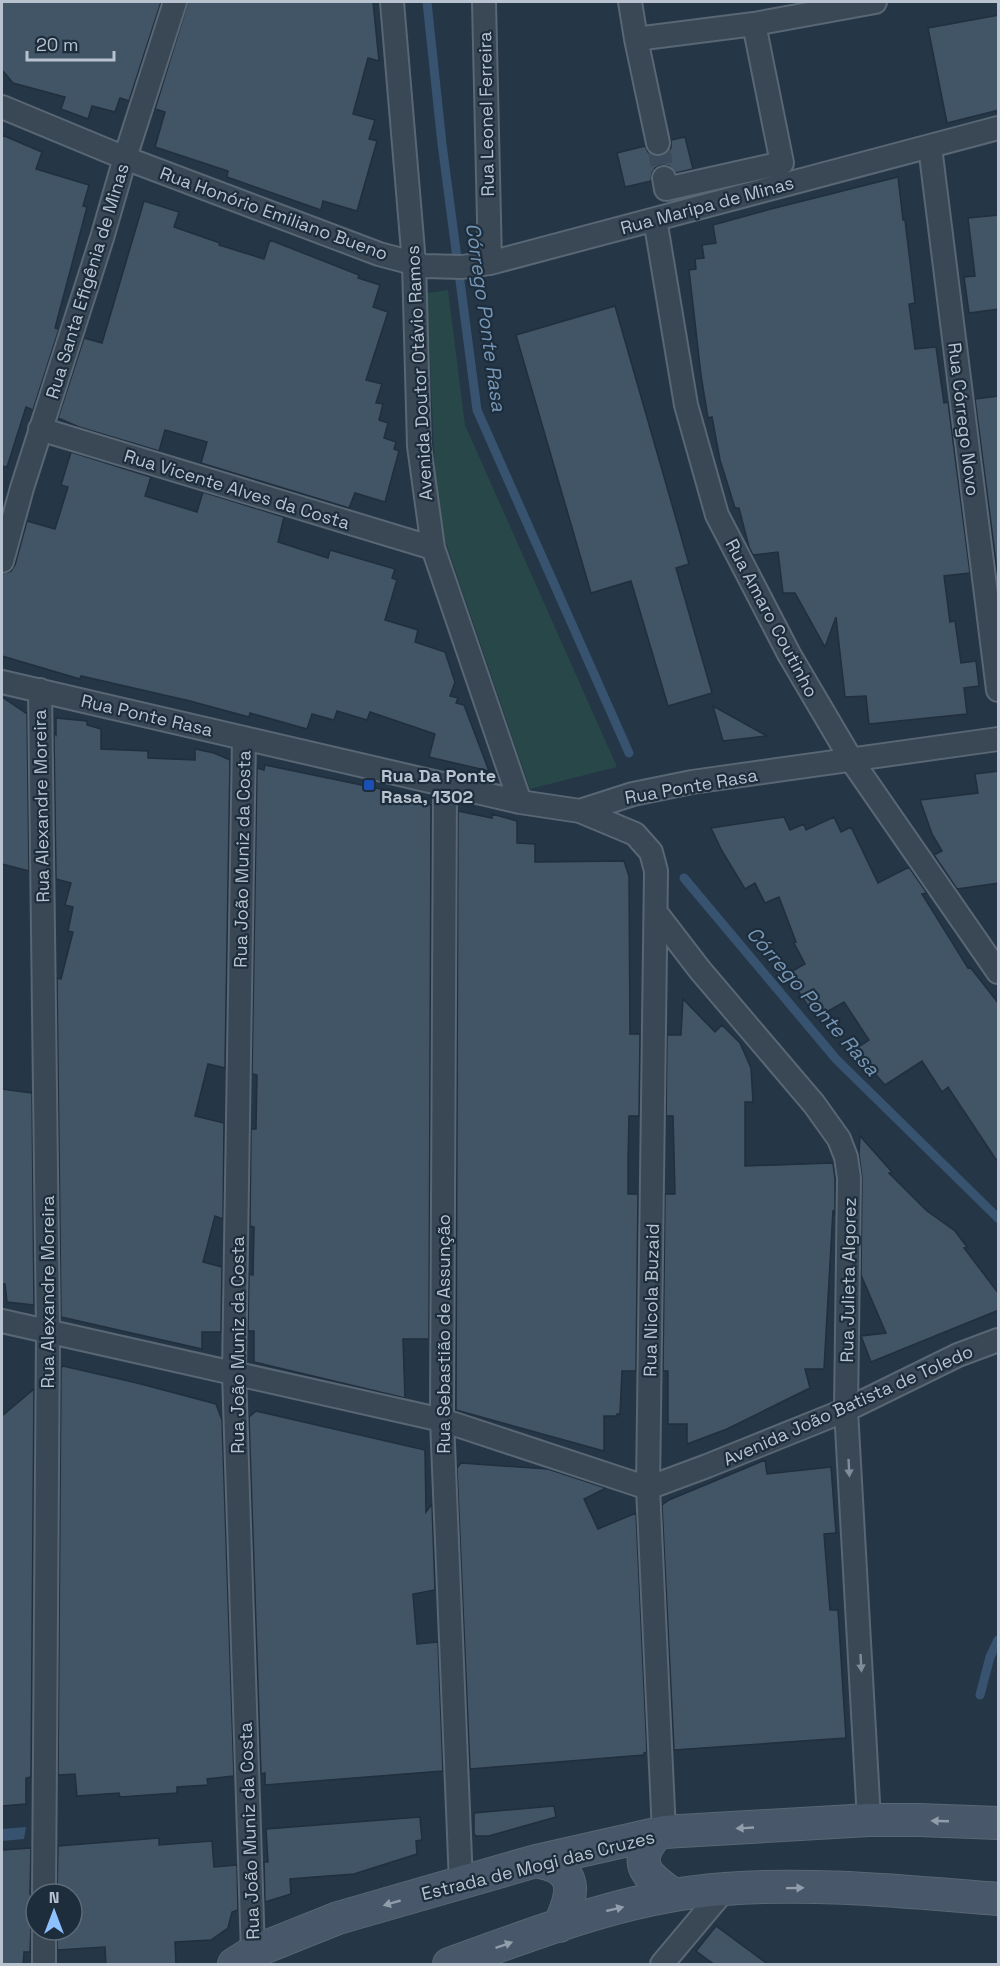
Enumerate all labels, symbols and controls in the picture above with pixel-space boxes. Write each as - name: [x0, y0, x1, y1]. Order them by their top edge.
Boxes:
- scale bar: [27, 24, 114, 62]
- street label: Rua Leonel Ferreira: [473, 31, 499, 197]
- text: 20 m: [36, 33, 79, 56]
- street label: Rua Santa Efigênia de Minas: [40, 160, 134, 402]
- street label: Rua Honório Emiliano Bueno: [157, 161, 391, 265]
- street label: Rua Maripa de Minas: [618, 171, 796, 239]
- water label: Córrego Ponte Rasa: [460, 221, 512, 413]
- street label: Avenida Doutor Otávio Ramos: [401, 245, 437, 501]
- street label: Rua Córrego Novo: [943, 341, 985, 497]
- street label: Rua Vicente Alves da Costa: [121, 444, 353, 534]
- street label: Rua Amaro Coutinho: [721, 535, 823, 701]
- street label: Rua Ponte Rasa: [79, 689, 215, 741]
- street label: Rua Alexandre Moreira: [28, 709, 54, 903]
- street label: Rua João Muniz da Costa: [229, 750, 255, 968]
- street label: Rua Ponte Rasa: [623, 763, 759, 809]
- place label: Rua Da Ponte Rasa, 1302: [381, 764, 496, 808]
- marker: Rua Da Ponte Rasa, 1302: [362, 778, 376, 792]
- water label: Córrego Ponte Rasa: [741, 921, 885, 1082]
- street label: Rua Alexandre Moreira: [36, 1195, 59, 1389]
- street label: Rua Julieta Algorez: [835, 1197, 861, 1363]
- street label: Rua Sebastião de Assunção: [432, 1214, 455, 1454]
- street label: Rua Nicola Buzaid: [638, 1223, 664, 1377]
- street label: Rua João Muniz da Costa: [226, 1236, 249, 1454]
- street label: Avenida João Batista de Toledo: [719, 1339, 977, 1471]
- one-way arrow: [845, 1459, 854, 1478]
- one-way arrow: [856, 1654, 865, 1673]
- street label: Rua João Muniz da Costa: [234, 1722, 264, 1940]
- one-way arrow: [931, 1816, 950, 1825]
- one-way arrow: [736, 1823, 755, 1832]
- street label: Estrada de Mogi das Cruzes: [419, 1825, 657, 1905]
- north arrow: [24, 1882, 84, 1942]
- one-way arrow: [786, 1883, 805, 1893]
- text: N: [49, 1887, 59, 1908]
- one-way arrow: [382, 1899, 400, 1908]
- one-way arrow: [606, 1904, 624, 1914]
- one-way arrow: [495, 1939, 513, 1949]

